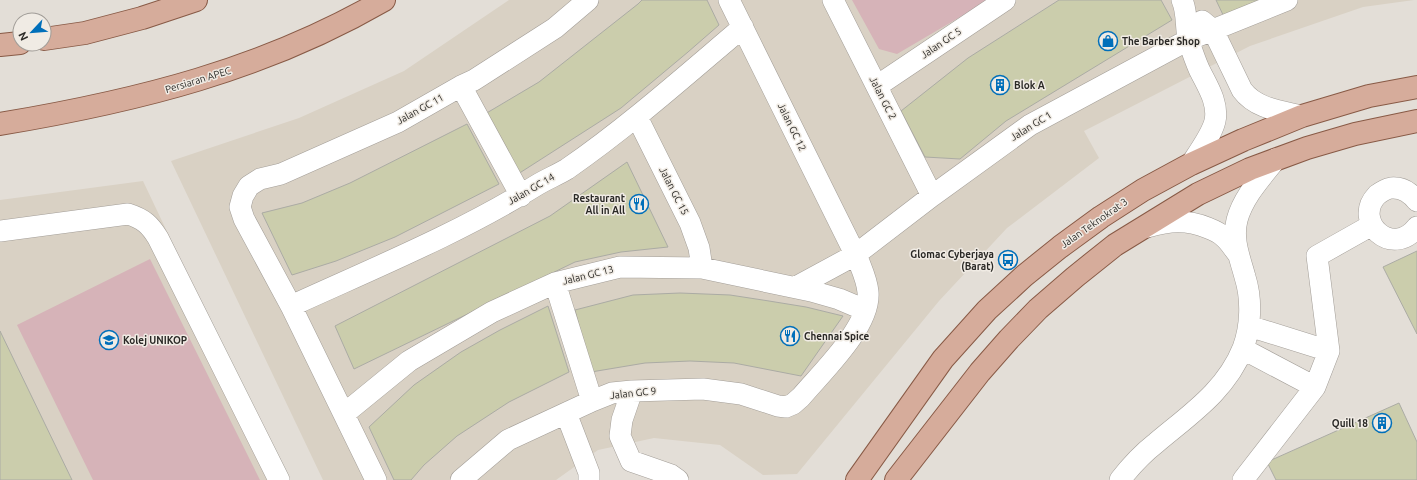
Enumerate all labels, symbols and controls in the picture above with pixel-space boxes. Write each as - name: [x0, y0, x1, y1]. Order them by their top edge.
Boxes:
- north arrow: [12, 12, 52, 52]
- street label: Jalan GC 5: [919, 25, 963, 61]
- text: N: [16, 30, 30, 43]
- shop icon: The Barber Shop: [1097, 30, 1119, 52]
- place label: The Barber Shop: [1122, 36, 1200, 47]
- street label: Persiaran APEC: [164, 65, 232, 95]
- building icon: Blok A: [989, 74, 1011, 96]
- street label: Jalan GC 2: [868, 75, 898, 121]
- place label: Blok A: [1014, 80, 1045, 91]
- street label: Jalan GC 11: [395, 92, 445, 126]
- street label: Jalan GC 12: [776, 101, 808, 153]
- street label: Jalan GC 1: [1008, 109, 1054, 143]
- street label: Jalan GC 15: [657, 165, 691, 217]
- street label: Jalan GC 14: [506, 171, 557, 207]
- place label: Restaurant All in All: [573, 193, 626, 216]
- restaurant icon: Restaurant All in All: [628, 193, 650, 215]
- street label: Jalan Teknokrat 3: [1059, 196, 1129, 250]
- place label: Glomac Cyberjaya (Barat): [910, 249, 994, 273]
- bus stop icon: Glomac Cyberjaya (Barat): [997, 249, 1019, 271]
- street label: Jalan GC 13: [561, 263, 615, 287]
- restaurant icon: Chennai Spice: [779, 325, 801, 347]
- school or university icon: Kolej UNIKOP: [98, 329, 120, 351]
- place label: Chennai Spice: [804, 331, 869, 342]
- place label: Kolej UNIKOP: [123, 335, 187, 346]
- street label: Jalan GC 9: [609, 385, 657, 401]
- building icon: Quill 18: [1371, 412, 1393, 434]
- place label: Quill 18: [1332, 418, 1368, 429]

